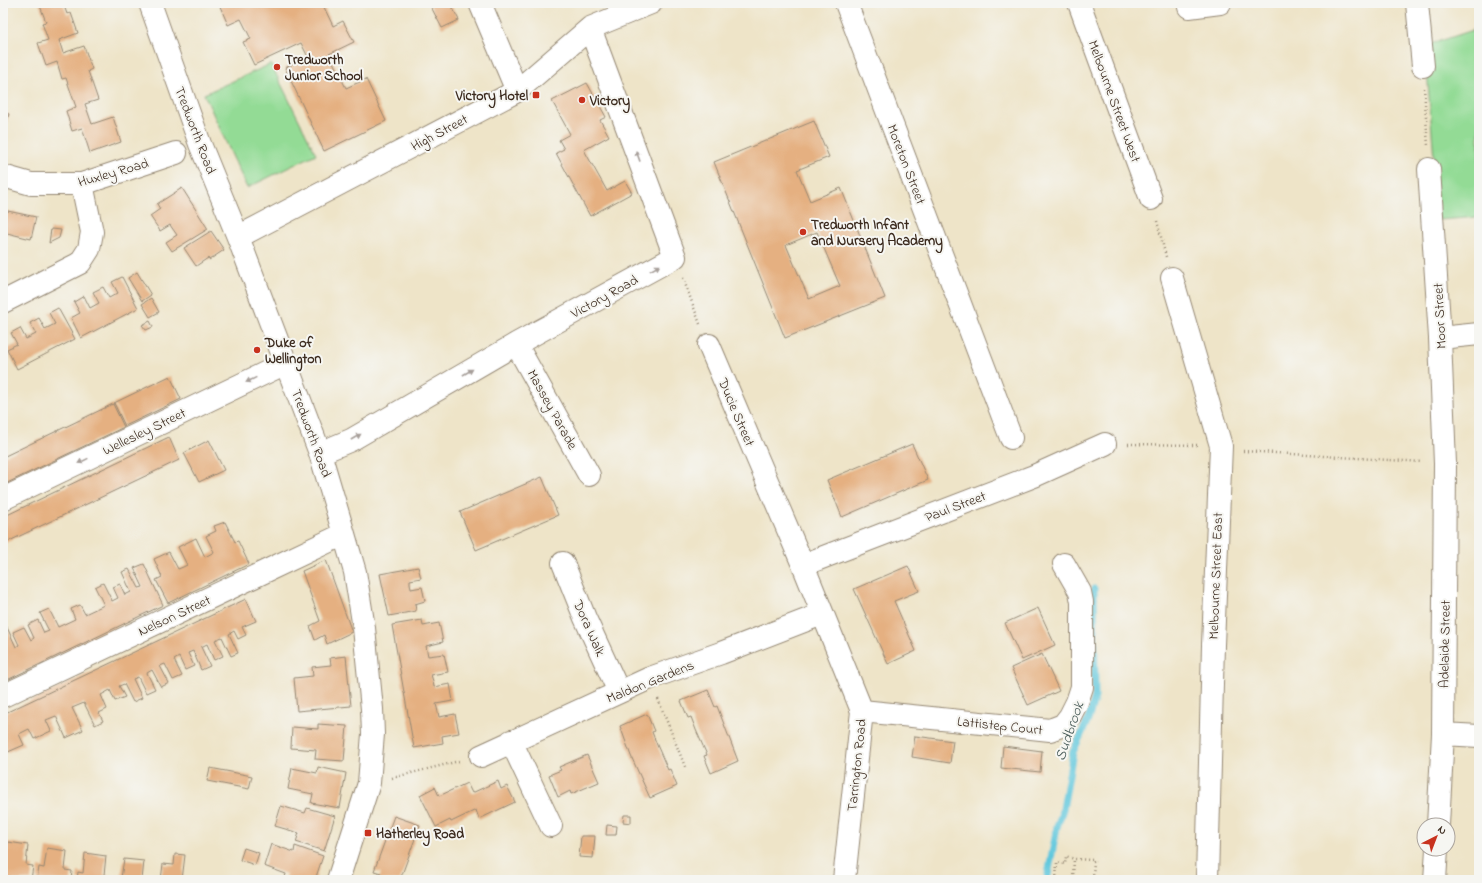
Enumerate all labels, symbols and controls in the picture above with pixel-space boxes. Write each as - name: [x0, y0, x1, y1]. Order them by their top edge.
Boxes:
- street label: Melbourne Street West: [1082, 38, 1146, 166]
- place label: Tredworth Junior School: [285, 50, 363, 87]
- marker: Tredworth Junior School: [272, 62, 282, 72]
- street label: Tredworth Road: [168, 84, 221, 178]
- place label: Victory Hotel: [455, 86, 529, 109]
- marker: Victory Hotel: [531, 90, 541, 100]
- place label: Victory: [589, 91, 630, 114]
- marker: Victory: [577, 95, 587, 105]
- street label: High Street: [407, 109, 473, 158]
- street label: Moreton Street: [881, 122, 931, 208]
- one-way arrow: [634, 150, 640, 162]
- street label: Huxley Road: [76, 153, 152, 195]
- place label: Tredworth Infant and Nursery Academy: [811, 215, 943, 254]
- marker: Tredworth Infant and Nursery Academy: [798, 227, 808, 237]
- one-way arrow: [650, 265, 661, 271]
- street label: Victory Road: [566, 270, 643, 326]
- street label: Moor Street: [1428, 282, 1453, 350]
- place label: Duke of Wellington: [264, 333, 322, 372]
- marker: Duke of Wellington: [252, 345, 262, 355]
- street label: Massey Parade: [520, 366, 583, 455]
- one-way arrow: [462, 368, 474, 375]
- street label: Ducie Street: [711, 374, 759, 450]
- one-way arrow: [245, 377, 256, 383]
- street label: Tredworth Road: [285, 386, 336, 481]
- street label: Wellesley Street: [99, 403, 191, 463]
- one-way arrow: [350, 434, 362, 440]
- one-way arrow: [78, 457, 89, 464]
- street label: Paul Street: [922, 486, 989, 529]
- street label: Melbourne Street East: [1204, 512, 1229, 640]
- street label: Nelson Street: [135, 590, 215, 642]
- street label: Dora Walk: [566, 596, 611, 661]
- street label: Adelaide Street: [1434, 600, 1457, 688]
- street label: Maldon Gardens: [604, 655, 698, 710]
- water label: Sudbrook: [1050, 698, 1091, 764]
- street label: Lattistep Court: [956, 712, 1044, 741]
- street label: Tarrington Road: [842, 718, 874, 813]
- north arrow: [1416, 817, 1456, 857]
- text: N: [1434, 822, 1450, 839]
- place label: Hatherley Road: [376, 824, 464, 847]
- marker: Hatherley Road: [363, 828, 373, 838]

